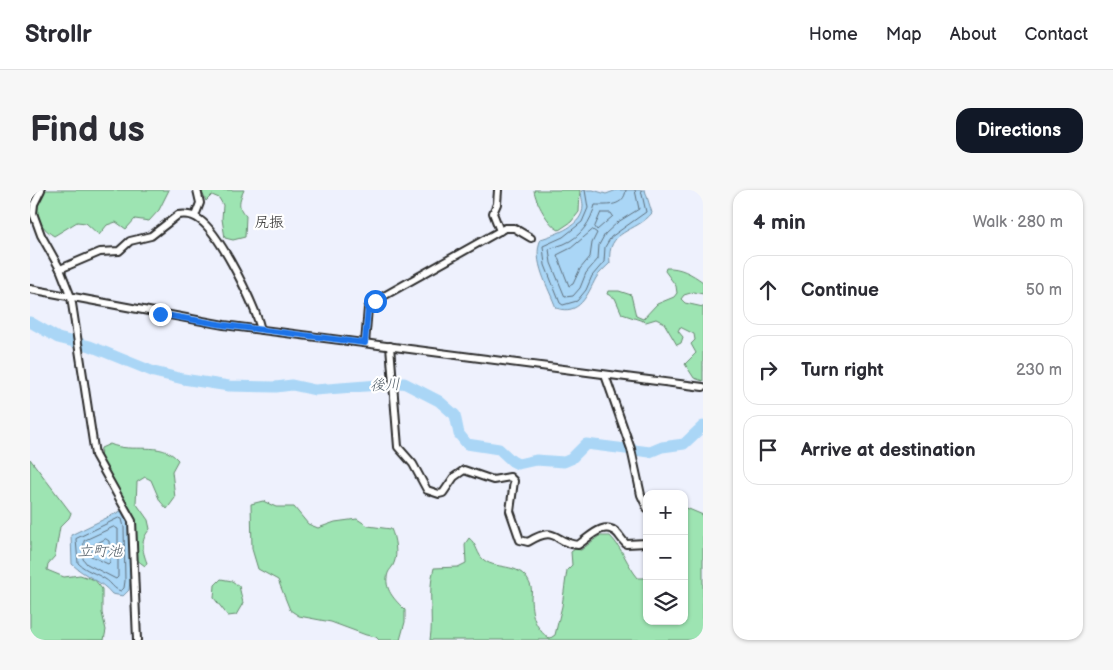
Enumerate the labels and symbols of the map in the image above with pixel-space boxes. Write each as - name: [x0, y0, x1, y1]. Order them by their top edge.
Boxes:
- district label: 尻振: [254, 213, 284, 232]
- route start: [364, 290, 387, 313]
- route end: [149, 303, 172, 326]
- water label: 後川: [370, 375, 400, 395]
- water label: 立町池: [77, 542, 123, 561]

